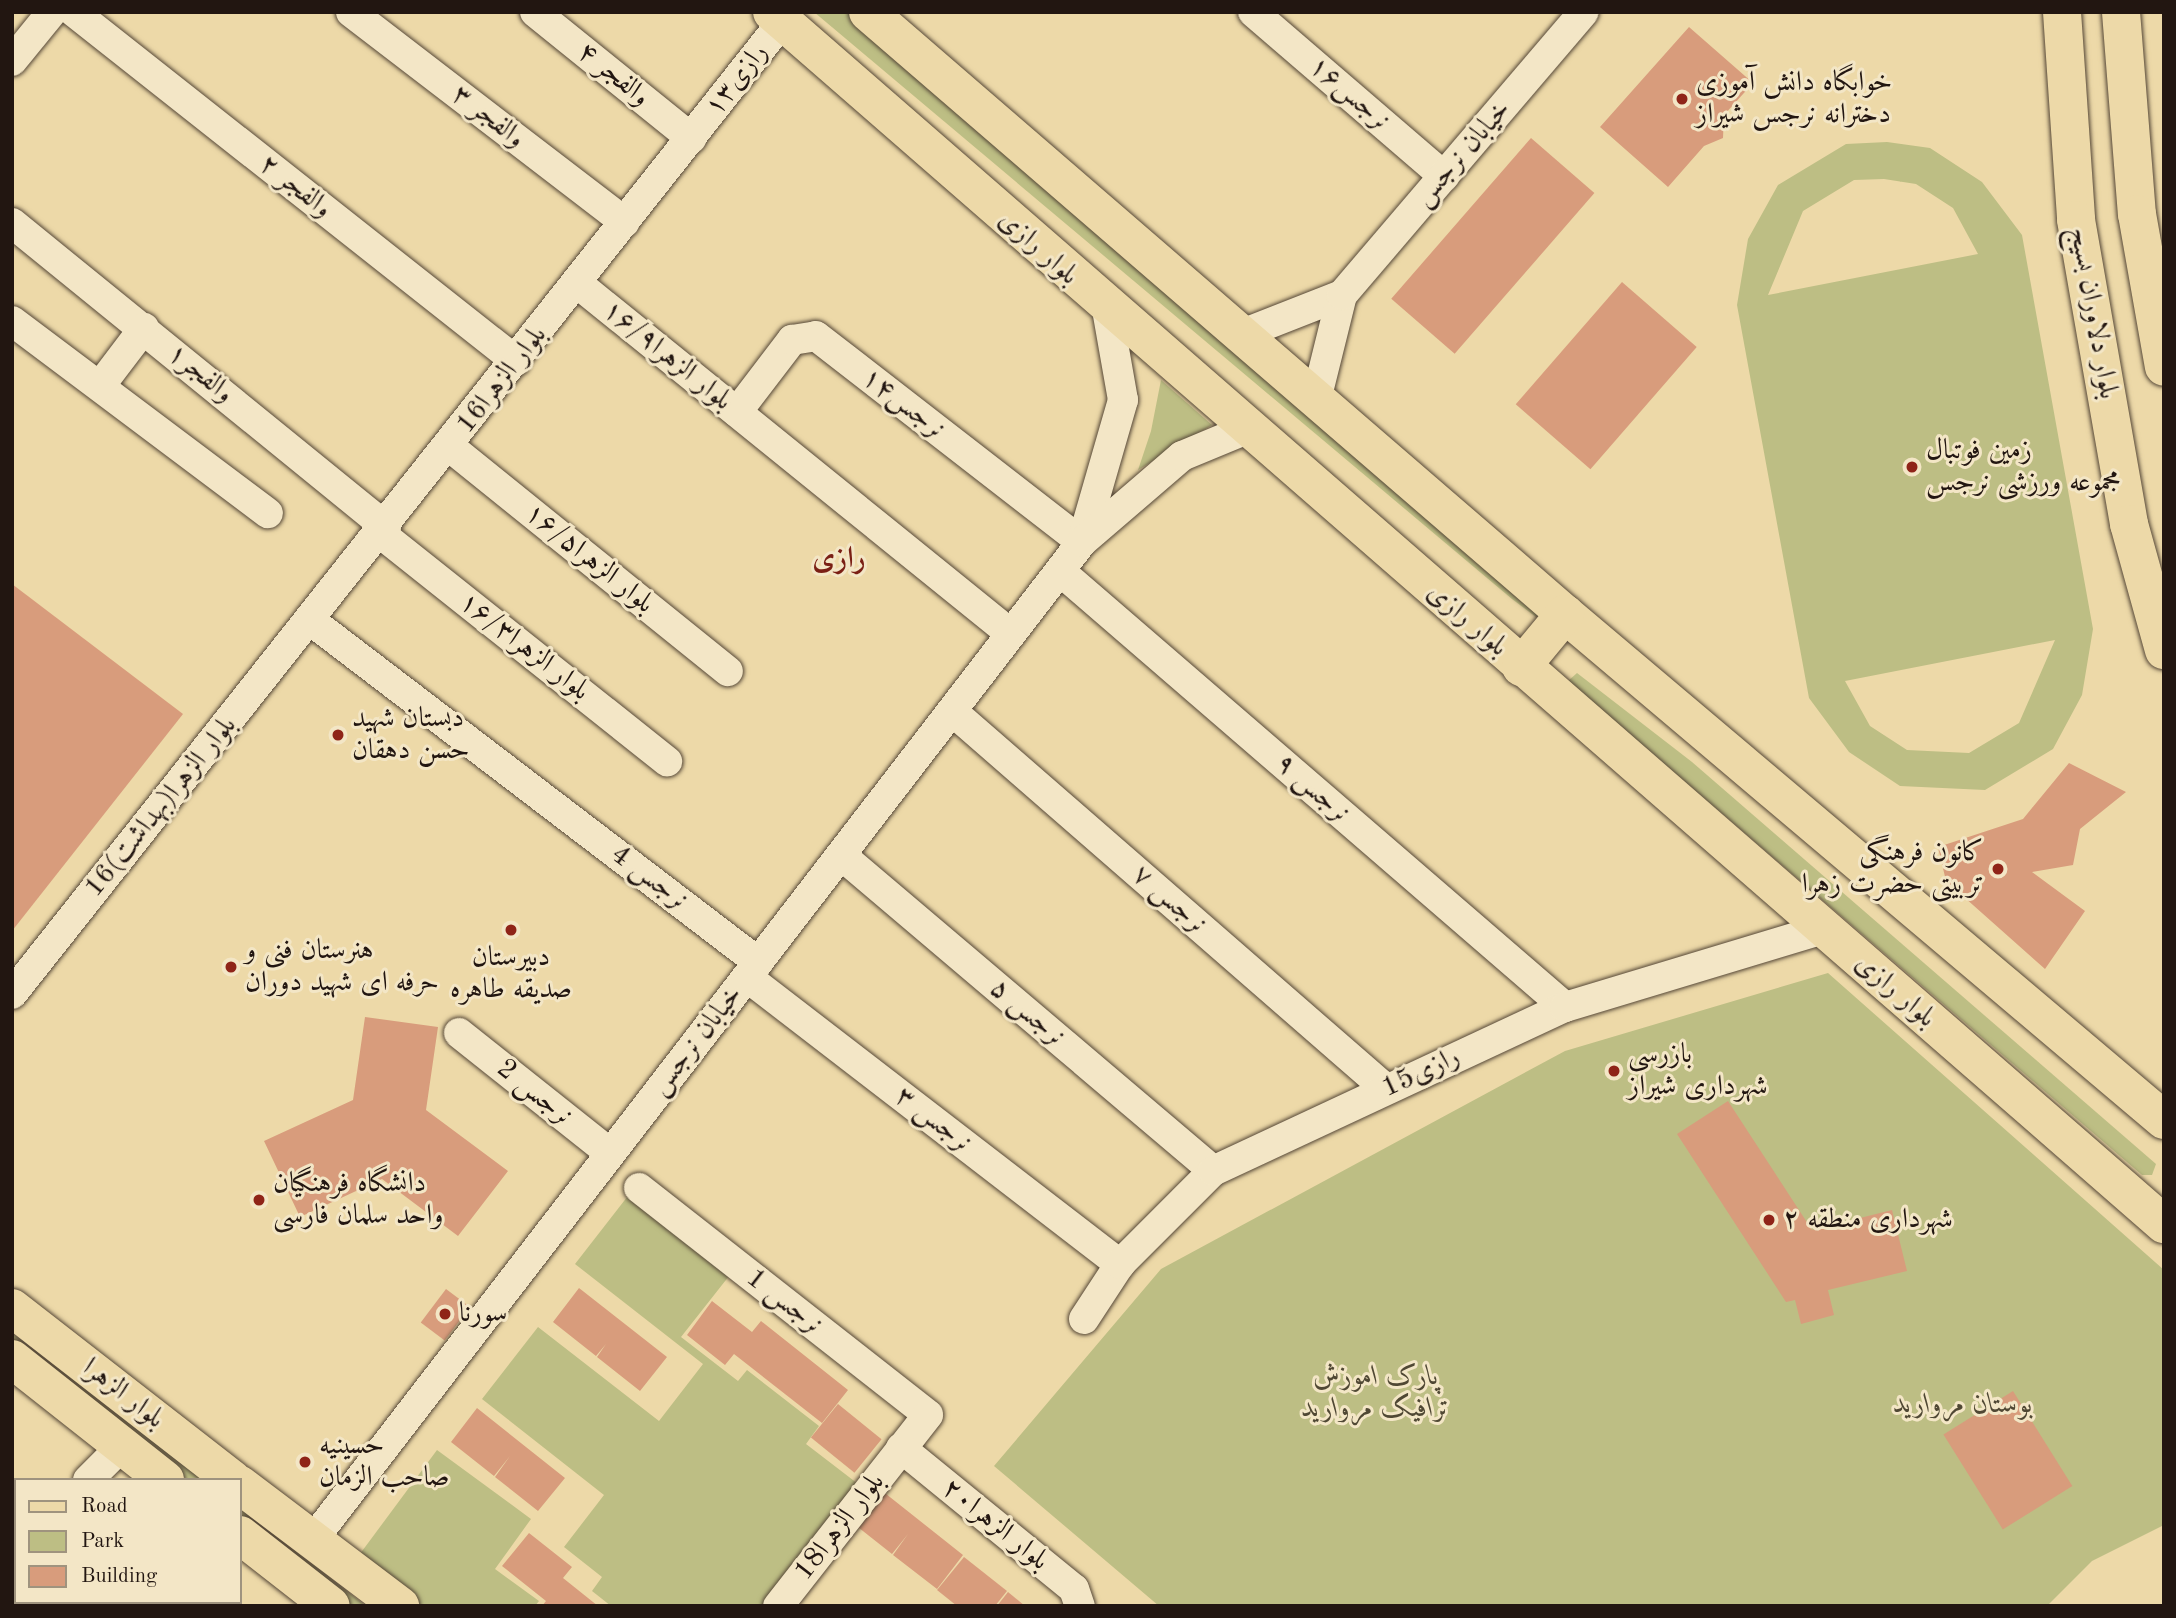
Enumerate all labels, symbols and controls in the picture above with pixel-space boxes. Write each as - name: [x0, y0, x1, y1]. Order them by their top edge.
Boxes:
- street label: والفجر ۴: [570, 36, 656, 114]
- street label: رازی۱۳: [698, 37, 776, 123]
- street label: نرجس۱۶: [1302, 50, 1396, 138]
- place label: خوابگاه دانش آموزی دخترانه نرجس شیراز: [1696, 66, 1892, 132]
- street label: والفجر ۳: [445, 78, 531, 156]
- marker: خوابگاه دانش آموزی دخترانه نرجس شیراز: [1674, 91, 1690, 107]
- street label: خیابان نرجس: [1407, 94, 1519, 214]
- street label: والفجر ۲: [252, 148, 338, 226]
- street label: بلوار رازی: [991, 203, 1085, 293]
- street label: بلوار دلاوران بسیج: [2061, 224, 2125, 402]
- street label: بلوار الزهرا۱۶/۹: [595, 294, 739, 418]
- street label: 16بلوار الزهرا: [449, 319, 555, 441]
- street label: والفجر۱: [160, 337, 240, 411]
- street label: نرجس۱۴: [855, 361, 951, 447]
- place label: زمین فوتبال مجموعه ورزشی نرجس: [1926, 434, 2121, 500]
- marker: زمین فوتبال مجموعه ورزشی نرجس: [1904, 459, 1920, 475]
- street label: بلوار الزهرا۱۶/۵: [517, 497, 661, 621]
- district label: رازی: [812, 541, 866, 577]
- street label: بلوار رازی: [1420, 576, 1514, 664]
- street label: بلوار الزهرا۱۶/۳: [452, 585, 596, 709]
- place label: دبستان شهید حسن دهقان: [352, 702, 470, 768]
- street label: 16بلوار الزهرا(بهداشت): [78, 710, 244, 904]
- marker: دبستان شهید حسن دهقان: [330, 727, 346, 743]
- street label: نرجس ۹: [1268, 747, 1356, 831]
- place label: کانون فرهنگی تربیتی حضرت زهرا: [1802, 836, 1984, 902]
- street label: 4 نرجس: [604, 838, 694, 918]
- street label: نرجس ۷: [1125, 858, 1213, 942]
- marker: کانون فرهنگی تربیتی حضرت زهرا: [1990, 861, 2006, 877]
- marker: دبیرستان صدیقه طاهره: [503, 922, 519, 938]
- place label: هنرستان فنی و حرفه ای شهید دوران: [245, 934, 439, 1000]
- place label: دبیرستان صدیقه طاهره: [450, 941, 572, 1007]
- street label: بلوار رازی: [1848, 947, 1942, 1035]
- marker: هنرستان فنی و حرفه ای شهید دوران: [223, 959, 239, 975]
- street label: نرجس ۵: [982, 972, 1072, 1054]
- street label: خیابان نرجس: [643, 979, 751, 1103]
- place label: بازرسی شهرداری شیراز: [1628, 1038, 1768, 1104]
- street label: 15رازی: [1377, 1040, 1465, 1106]
- street label: 2 نرجس: [489, 1052, 579, 1134]
- marker: بازرسی شهرداری شیراز: [1606, 1063, 1622, 1079]
- street label: نرجس ۳: [888, 1080, 978, 1160]
- place label: دانشگاه فرهنگیان واحد سلمان فارسی: [273, 1167, 443, 1233]
- marker: دانشگاه فرهنگیان واحد سلمان فارسی: [251, 1192, 267, 1208]
- place label: شهرداری منطقه ۲: [1783, 1203, 1953, 1237]
- marker: شهرداری منطقه ۲: [1761, 1212, 1777, 1228]
- street label: 1 نرجس: [739, 1262, 829, 1342]
- place label: سورنا: [459, 1297, 507, 1331]
- marker: سورنا: [437, 1306, 453, 1322]
- street label: بلوار الزهرا: [75, 1351, 171, 1437]
- park label: پارک اموزش ترافیک مروارید: [1301, 1360, 1451, 1426]
- park label: بوستان مروارید: [1893, 1388, 2033, 1422]
- place label: حسینیه صاحب الزمان: [319, 1429, 449, 1495]
- marker: حسینیه صاحب الزمان: [297, 1454, 313, 1470]
- street label: 18بلوار الزهرا: [787, 1466, 893, 1588]
- street label: بلوار الزهرا۲۰: [935, 1472, 1055, 1578]
- legend: [14, 1478, 242, 1604]
- text: Road: [81, 1496, 128, 1517]
- text: Park: [81, 1531, 124, 1552]
- text: Building: [81, 1566, 157, 1587]

